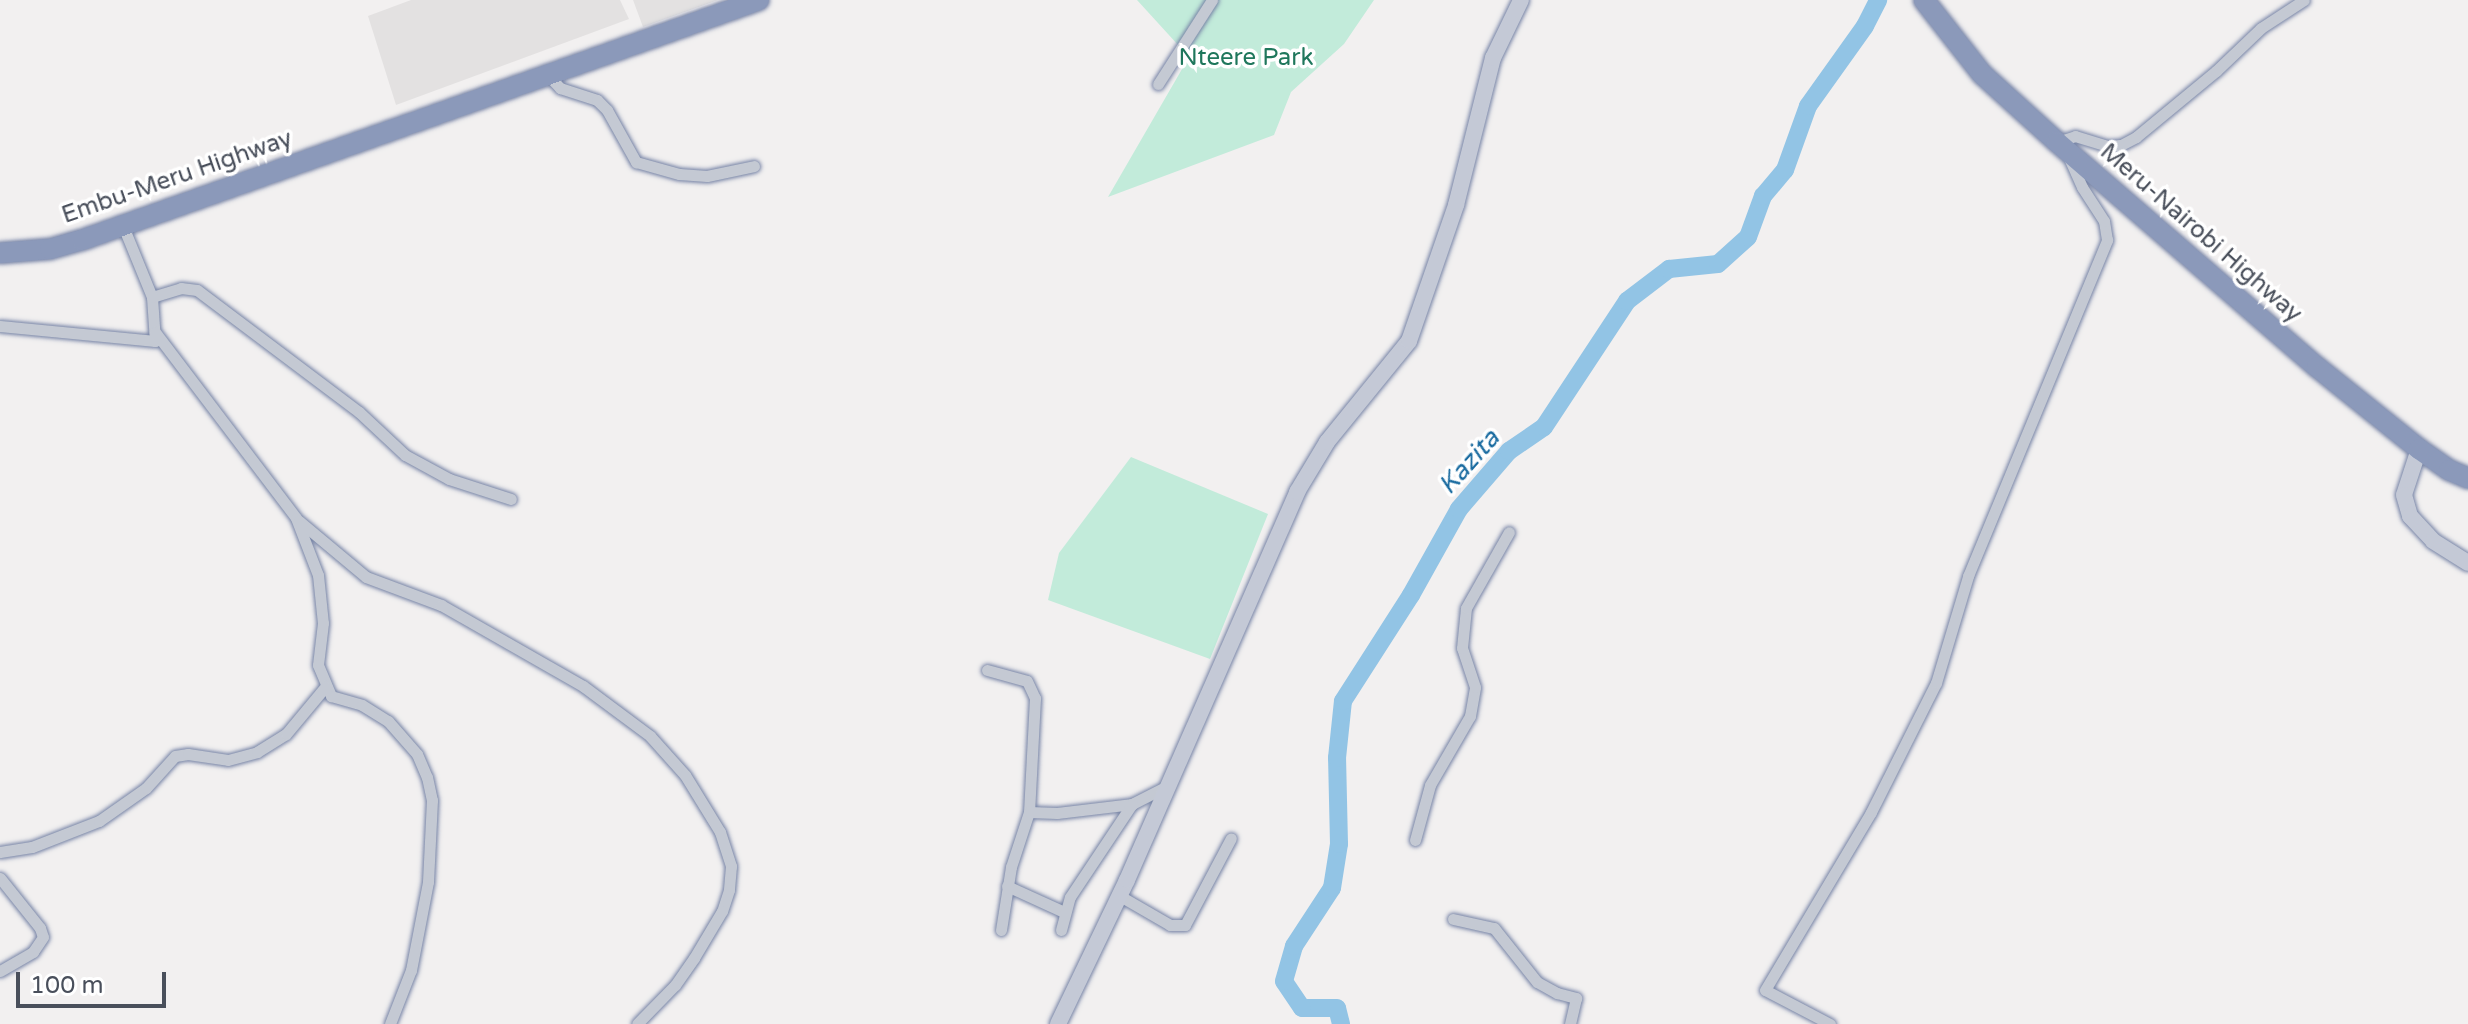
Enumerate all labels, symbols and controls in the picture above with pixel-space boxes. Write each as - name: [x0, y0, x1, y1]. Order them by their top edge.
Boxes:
- park label: Nteere Park: [1178, 44, 1314, 72]
- street label: Embu-Meru Highway: [58, 124, 296, 230]
- street label: Meru-Nairobi Highway: [2094, 138, 2308, 328]
- water label: Kazita: [1432, 423, 1506, 501]
- scale bar: [20, 956, 170, 1006]
- text: 100 m: [30, 971, 104, 1000]

